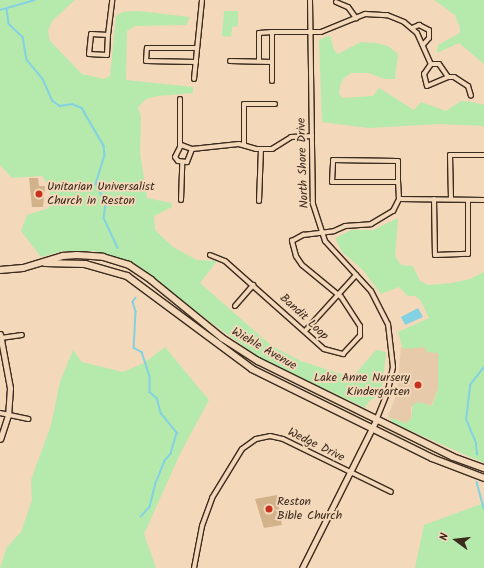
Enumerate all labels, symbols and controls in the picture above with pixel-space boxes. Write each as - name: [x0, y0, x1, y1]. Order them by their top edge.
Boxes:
- street label: North Shore Drive: [294, 117, 312, 209]
- place label: Unitarian Universalist Church in Reston: [47, 180, 155, 208]
- marker: Unitarian Universalist Church in Reston: [34, 189, 44, 199]
- street label: Bandit Loop: [277, 291, 331, 343]
- street label: Wiehle Avenue: [229, 325, 299, 373]
- place label: Lake Anne Nursery Kindergarten: [314, 371, 410, 399]
- marker: Lake Anne Nursery Kindergarten: [413, 380, 423, 390]
- street label: Wedge Drive: [285, 425, 347, 465]
- place label: Reston Bible Church: [277, 495, 342, 523]
- marker: Reston Bible Church: [264, 504, 274, 514]
- north arrow: [436, 520, 476, 560]
- text: N: [435, 531, 454, 543]

